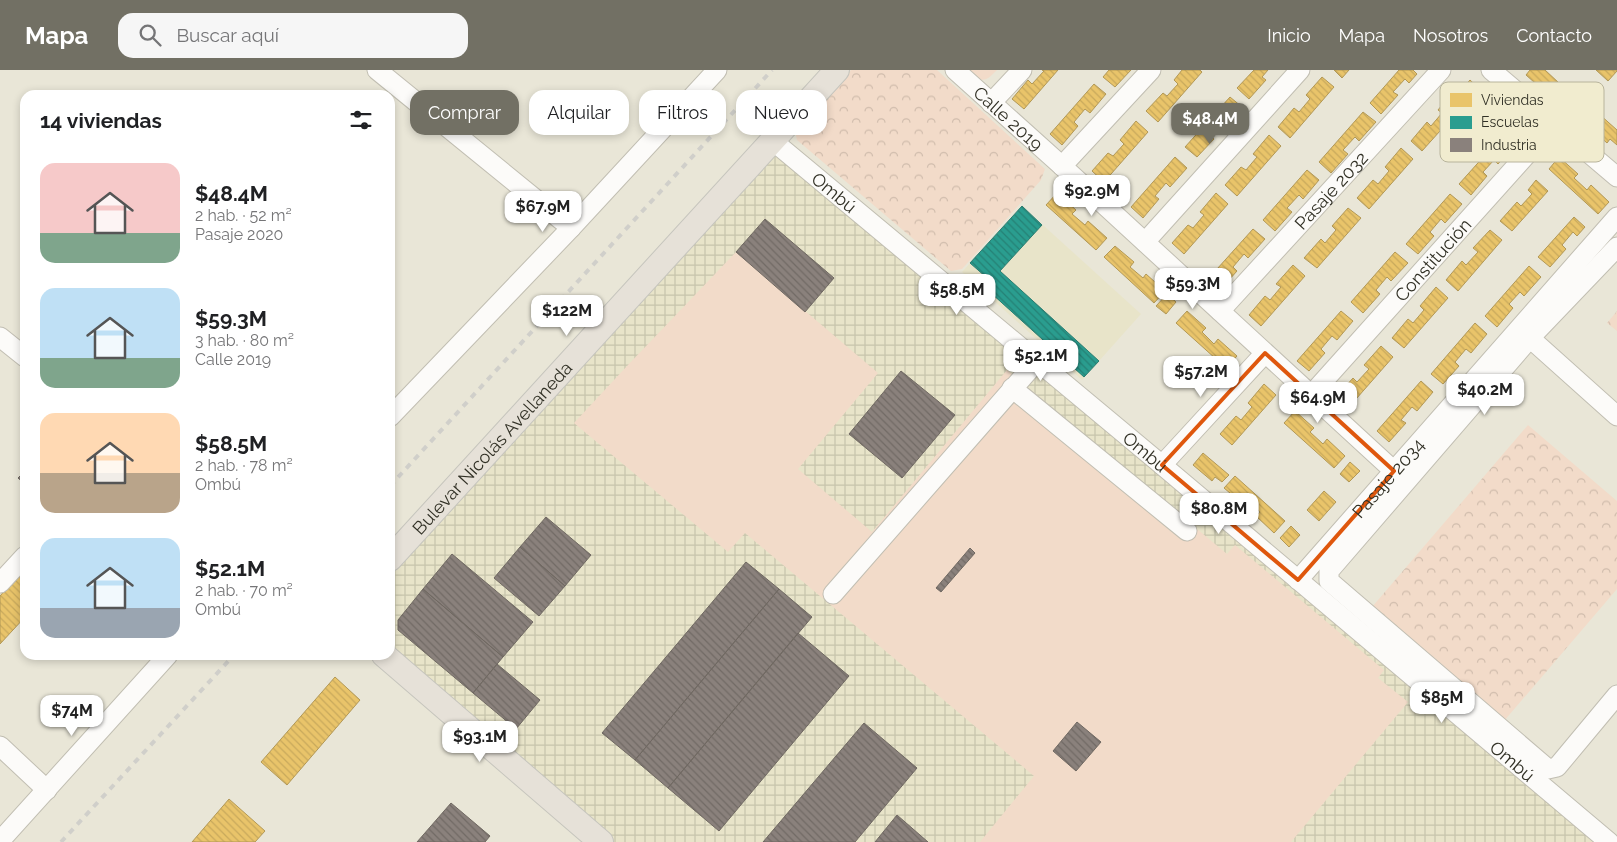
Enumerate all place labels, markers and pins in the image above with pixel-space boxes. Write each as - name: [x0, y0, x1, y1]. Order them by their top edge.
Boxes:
- pin: $48.4M: [1169, 102, 1251, 145]
- pin: $92.9M: [1051, 174, 1133, 217]
- pin: $67.9M: [502, 190, 584, 233]
- pin: $59.3M: [1152, 268, 1234, 310]
- pin: $58.5M: [916, 274, 998, 316]
- pin: $122M: [532, 294, 602, 337]
- pin: $52.1M: [1000, 340, 1082, 382]
- pin: $57.2M: [1160, 356, 1242, 398]
- pin: $40.2M: [1444, 374, 1526, 416]
- pin: $64.9M: [1277, 382, 1359, 424]
- pin: $80.8M: [1178, 492, 1260, 535]
- pin: $85M: [1412, 682, 1472, 724]
- pin: $74M: [42, 694, 102, 737]
- pin: $93.1M: [439, 720, 521, 763]

